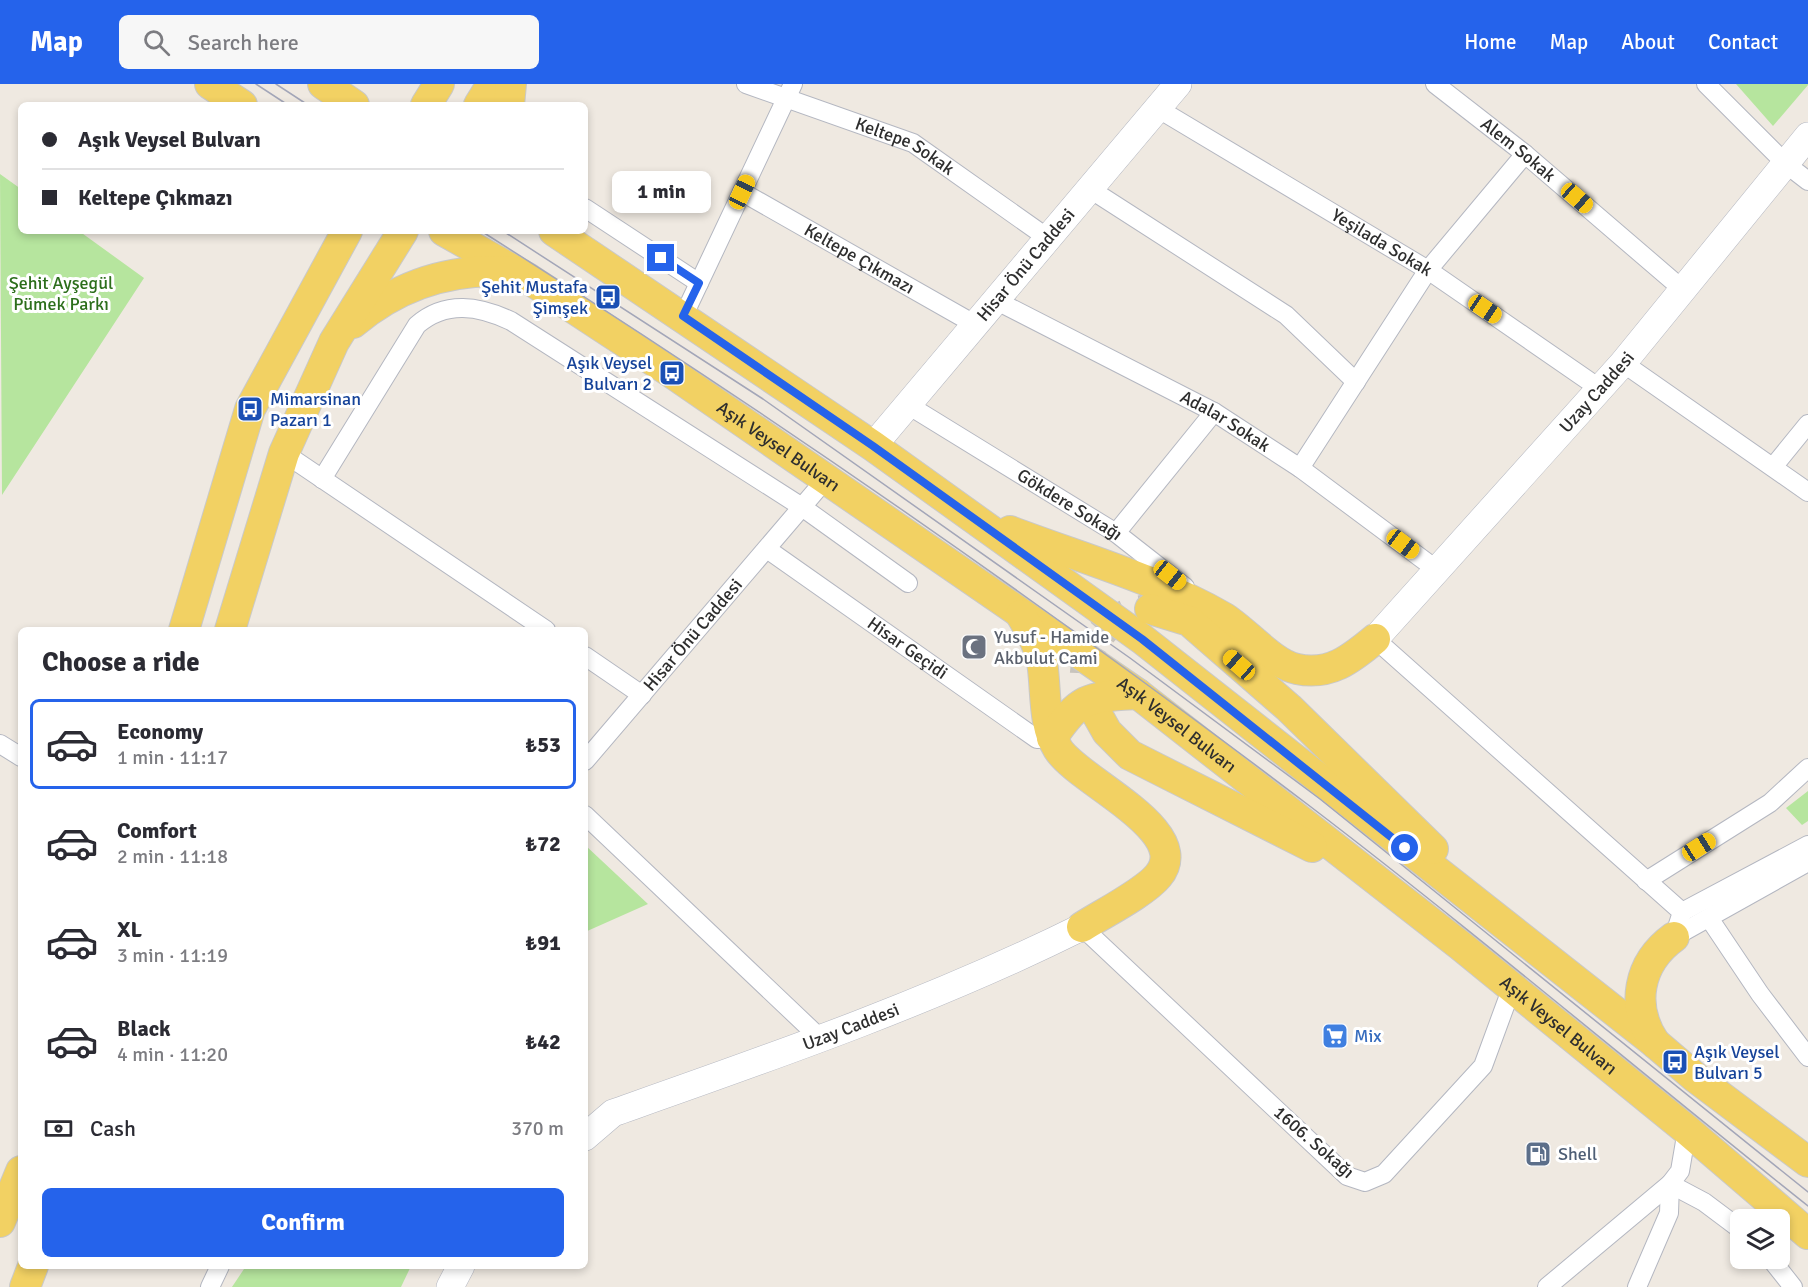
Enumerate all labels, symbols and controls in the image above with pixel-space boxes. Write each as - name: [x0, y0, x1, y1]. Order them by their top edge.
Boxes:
- search box: [119, 15, 539, 69]
- text: Map: [30, 25, 83, 59]
- icon: search: [140, 26, 173, 59]
- text: Search here: [188, 29, 299, 56]
- text: Home: [1464, 29, 1517, 55]
- text: Map: [1550, 29, 1588, 55]
- text: About: [1621, 29, 1675, 55]
- text: Contact: [1708, 29, 1778, 55]
- street label: Keltepe Sokak: [852, 112, 959, 180]
- street label: Alem Sokak: [1476, 113, 1560, 186]
- text: Aşık Veysel Bulvarı: [78, 126, 261, 153]
- callout: 1 min: [612, 171, 710, 213]
- car: [726, 172, 758, 212]
- text: 1 min: [637, 179, 686, 204]
- car: [1558, 179, 1596, 217]
- text: Keltepe Çıkmazı: [78, 184, 232, 211]
- street label: Hisar Önü Caddesi: [972, 204, 1080, 326]
- street label: Yeşilada Sokak: [1328, 204, 1436, 281]
- street label: Keltepe Çıkmazı: [800, 219, 918, 299]
- route end: [647, 244, 674, 271]
- park label: Şehit Ayşegül Pümek Parkı: [9, 272, 113, 315]
- place label: Şehit Mustafa Şimşek: [481, 276, 588, 319]
- bus stop icon: Şehit Mustafa Şimşek: [593, 282, 623, 312]
- car: [1465, 291, 1505, 327]
- street label: Uzay Caddesi: [1555, 347, 1639, 437]
- place label: Aşık Veysel Bulvarı 2: [566, 352, 652, 395]
- bus stop icon: Aşık Veysel Bulvarı 2: [657, 358, 687, 388]
- street label: Adalar Sokak: [1177, 386, 1274, 457]
- place label: Mimarsinan Pazarı 1: [270, 388, 361, 431]
- bus stop icon: Mimarsinan Pazarı 1: [235, 394, 265, 424]
- street label: Aşık Veysel Bulvarı: [713, 396, 844, 496]
- street label: Gökdere Sokağı: [1013, 464, 1127, 545]
- car: [1383, 526, 1423, 562]
- car: [1150, 557, 1190, 593]
- street label: Hisar Önü Caddesi: [639, 574, 747, 695]
- street label: Hisar Geçidi: [863, 612, 952, 684]
- place label: Yusuf - Hamide Akbulut Cami: [994, 626, 1109, 669]
- mosque icon: Yusuf - Hamide Akbulut Cami: [959, 632, 989, 662]
- text: Choose a ride: [42, 646, 200, 679]
- car: [1220, 646, 1258, 684]
- street label: Aşık Veysel Bulvarı: [1113, 672, 1241, 778]
- icon: car: [45, 717, 99, 771]
- text: Economy: [117, 718, 203, 745]
- text: ₺53: [525, 731, 561, 758]
- text: 1 min · 11:17: [117, 745, 228, 770]
- icon: car: [45, 816, 99, 870]
- text: Comfort: [117, 817, 197, 844]
- text: ₺72: [525, 830, 561, 857]
- car: [1679, 830, 1719, 864]
- route start: [1391, 834, 1418, 861]
- text: 2 min · 11:18: [117, 844, 228, 869]
- icon: car: [45, 915, 99, 969]
- text: XL: [117, 916, 142, 943]
- text: ₺91: [525, 929, 561, 956]
- text: 3 min · 11:19: [117, 943, 228, 968]
- street label: Aşık Veysel Bulvarı: [1495, 971, 1622, 1080]
- street label: Uzay Caddesi: [800, 998, 902, 1055]
- icon: car: [45, 1014, 99, 1068]
- text: Black: [117, 1015, 171, 1042]
- supermarket icon: Mix: [1320, 1021, 1350, 1051]
- place label: Mix: [1354, 1025, 1382, 1047]
- text: ₺42: [525, 1028, 561, 1055]
- place label: Aşık Veysel Bulvarı 5: [1694, 1041, 1780, 1084]
- text: 4 min · 11:20: [117, 1042, 228, 1067]
- bus stop icon: Aşık Veysel Bulvarı 5: [1660, 1047, 1690, 1077]
- street label: 1606. Sokağı: [1269, 1101, 1359, 1183]
- icon: cash: [42, 1112, 75, 1145]
- text: Cash: [90, 1115, 136, 1142]
- text: 370 m: [511, 1116, 564, 1141]
- fuel station icon: Shell: [1523, 1139, 1553, 1169]
- place label: Shell: [1558, 1143, 1597, 1165]
- button: Confirm: [42, 1188, 564, 1257]
- map controls: [1730, 1209, 1790, 1269]
- button: layers: [1730, 1209, 1790, 1269]

